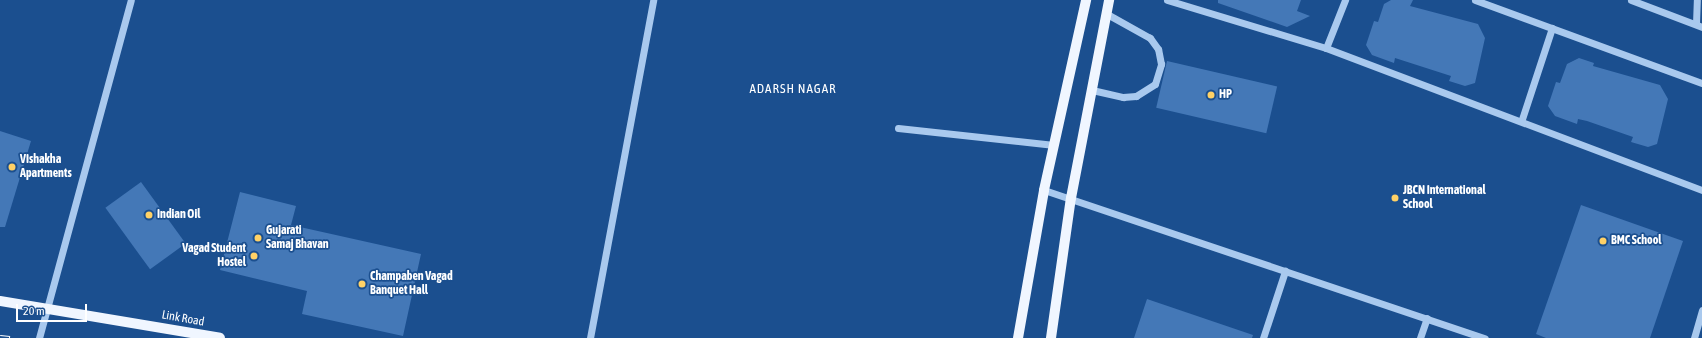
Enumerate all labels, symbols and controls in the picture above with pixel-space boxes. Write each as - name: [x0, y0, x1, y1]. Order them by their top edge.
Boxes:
- district label: ADARSH NAGAR: [749, 81, 837, 97]
- place label: HP: [1219, 88, 1232, 102]
- marker: HP: [1206, 90, 1216, 100]
- place label: VIshakha Apartments: [20, 153, 72, 181]
- marker: VIshakha Apartments: [7, 162, 17, 172]
- place label: JBCN International School: [1403, 184, 1486, 212]
- marker: JBCN International School: [1390, 193, 1400, 203]
- place label: Indian Oil: [157, 208, 200, 222]
- marker: Indian Oil: [144, 210, 154, 220]
- place label: Gujarati Samaj Bhavan: [266, 224, 329, 252]
- marker: Gujarati Samaj Bhavan: [253, 233, 263, 243]
- place label: BMC School: [1611, 234, 1662, 248]
- marker: BMC School: [1598, 236, 1608, 246]
- place label: Vagad Student Hostel: [182, 242, 246, 270]
- marker: Vagad Student Hostel: [249, 251, 259, 261]
- place label: Champaben Vagad Banquet Hall: [370, 270, 453, 298]
- marker: Champaben Vagad Banquet Hall: [357, 279, 367, 289]
- scale bar: [18, 296, 89, 322]
- text: 20 m: [23, 304, 45, 318]
- street label: Link Road: [161, 308, 205, 330]

